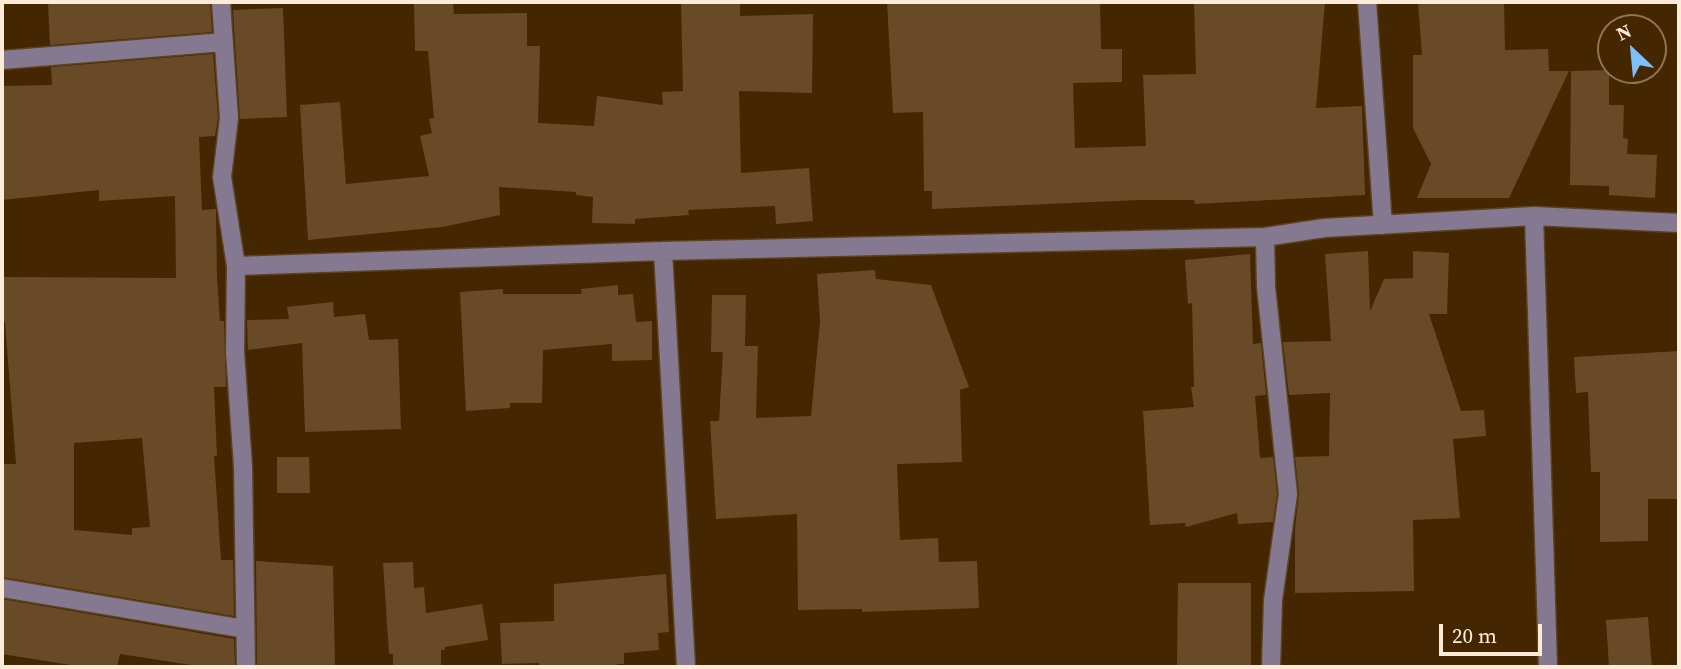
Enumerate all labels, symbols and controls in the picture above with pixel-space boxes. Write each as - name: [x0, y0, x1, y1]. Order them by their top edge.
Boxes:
- north arrow: [1597, 14, 1667, 84]
- text: N: [1612, 17, 1636, 47]
- scale bar: [1443, 610, 1546, 654]
- text: 20 m: [1452, 621, 1497, 650]

